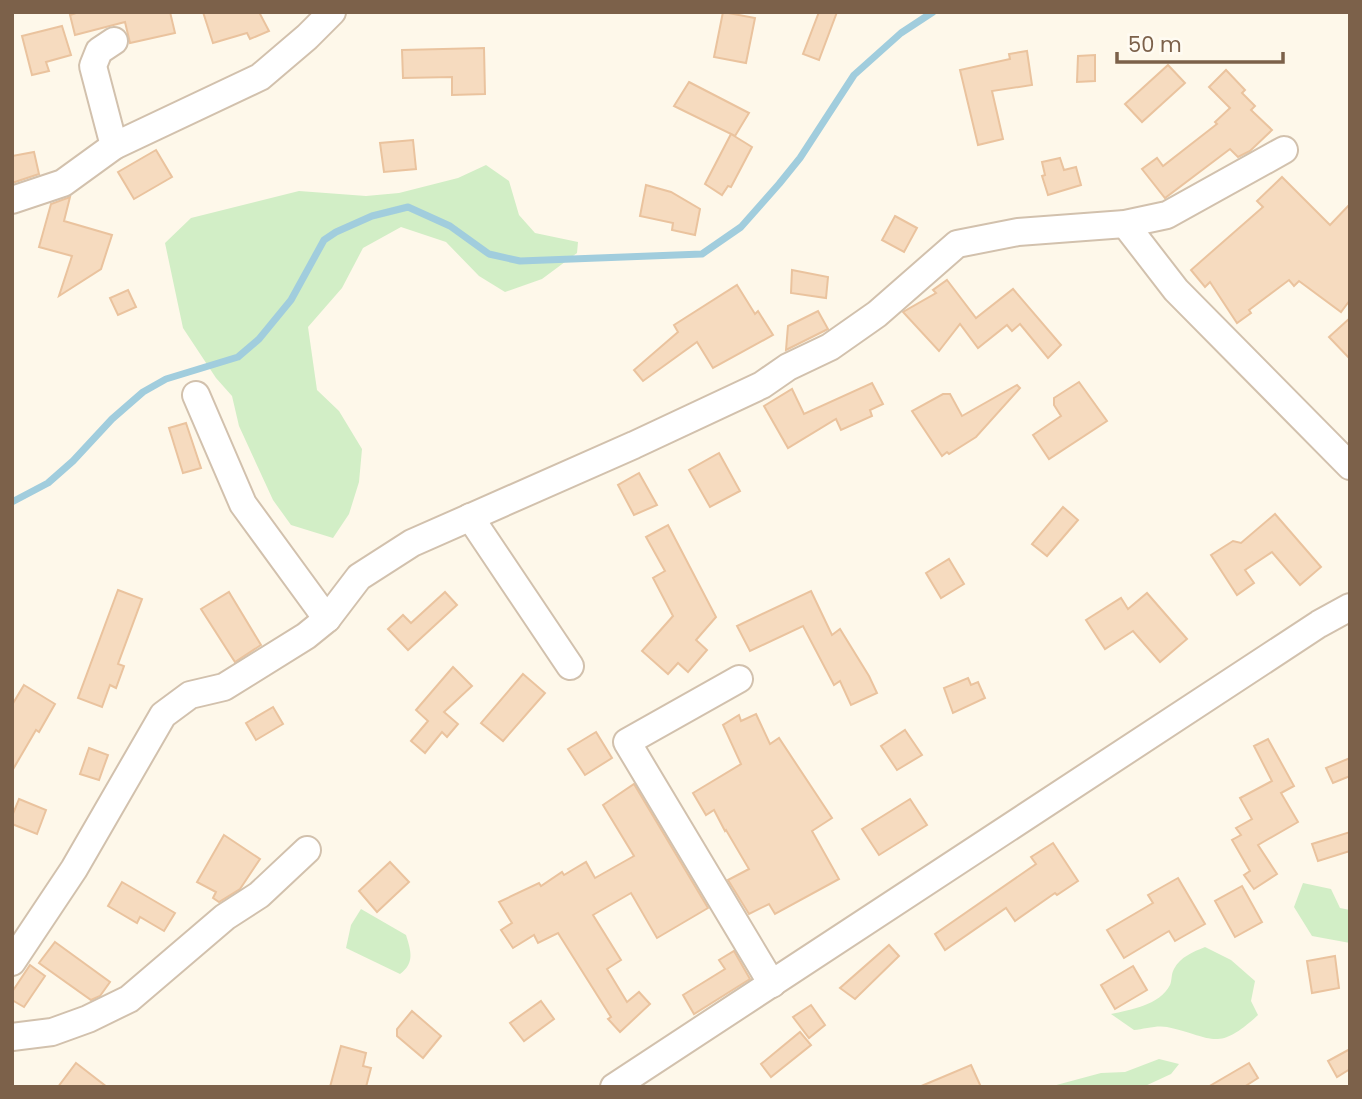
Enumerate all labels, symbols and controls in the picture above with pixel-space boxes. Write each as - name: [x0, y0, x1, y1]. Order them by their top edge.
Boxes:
- scale bar: [1117, 21, 1283, 65]
- text: 50 m: [1128, 30, 1182, 59]

